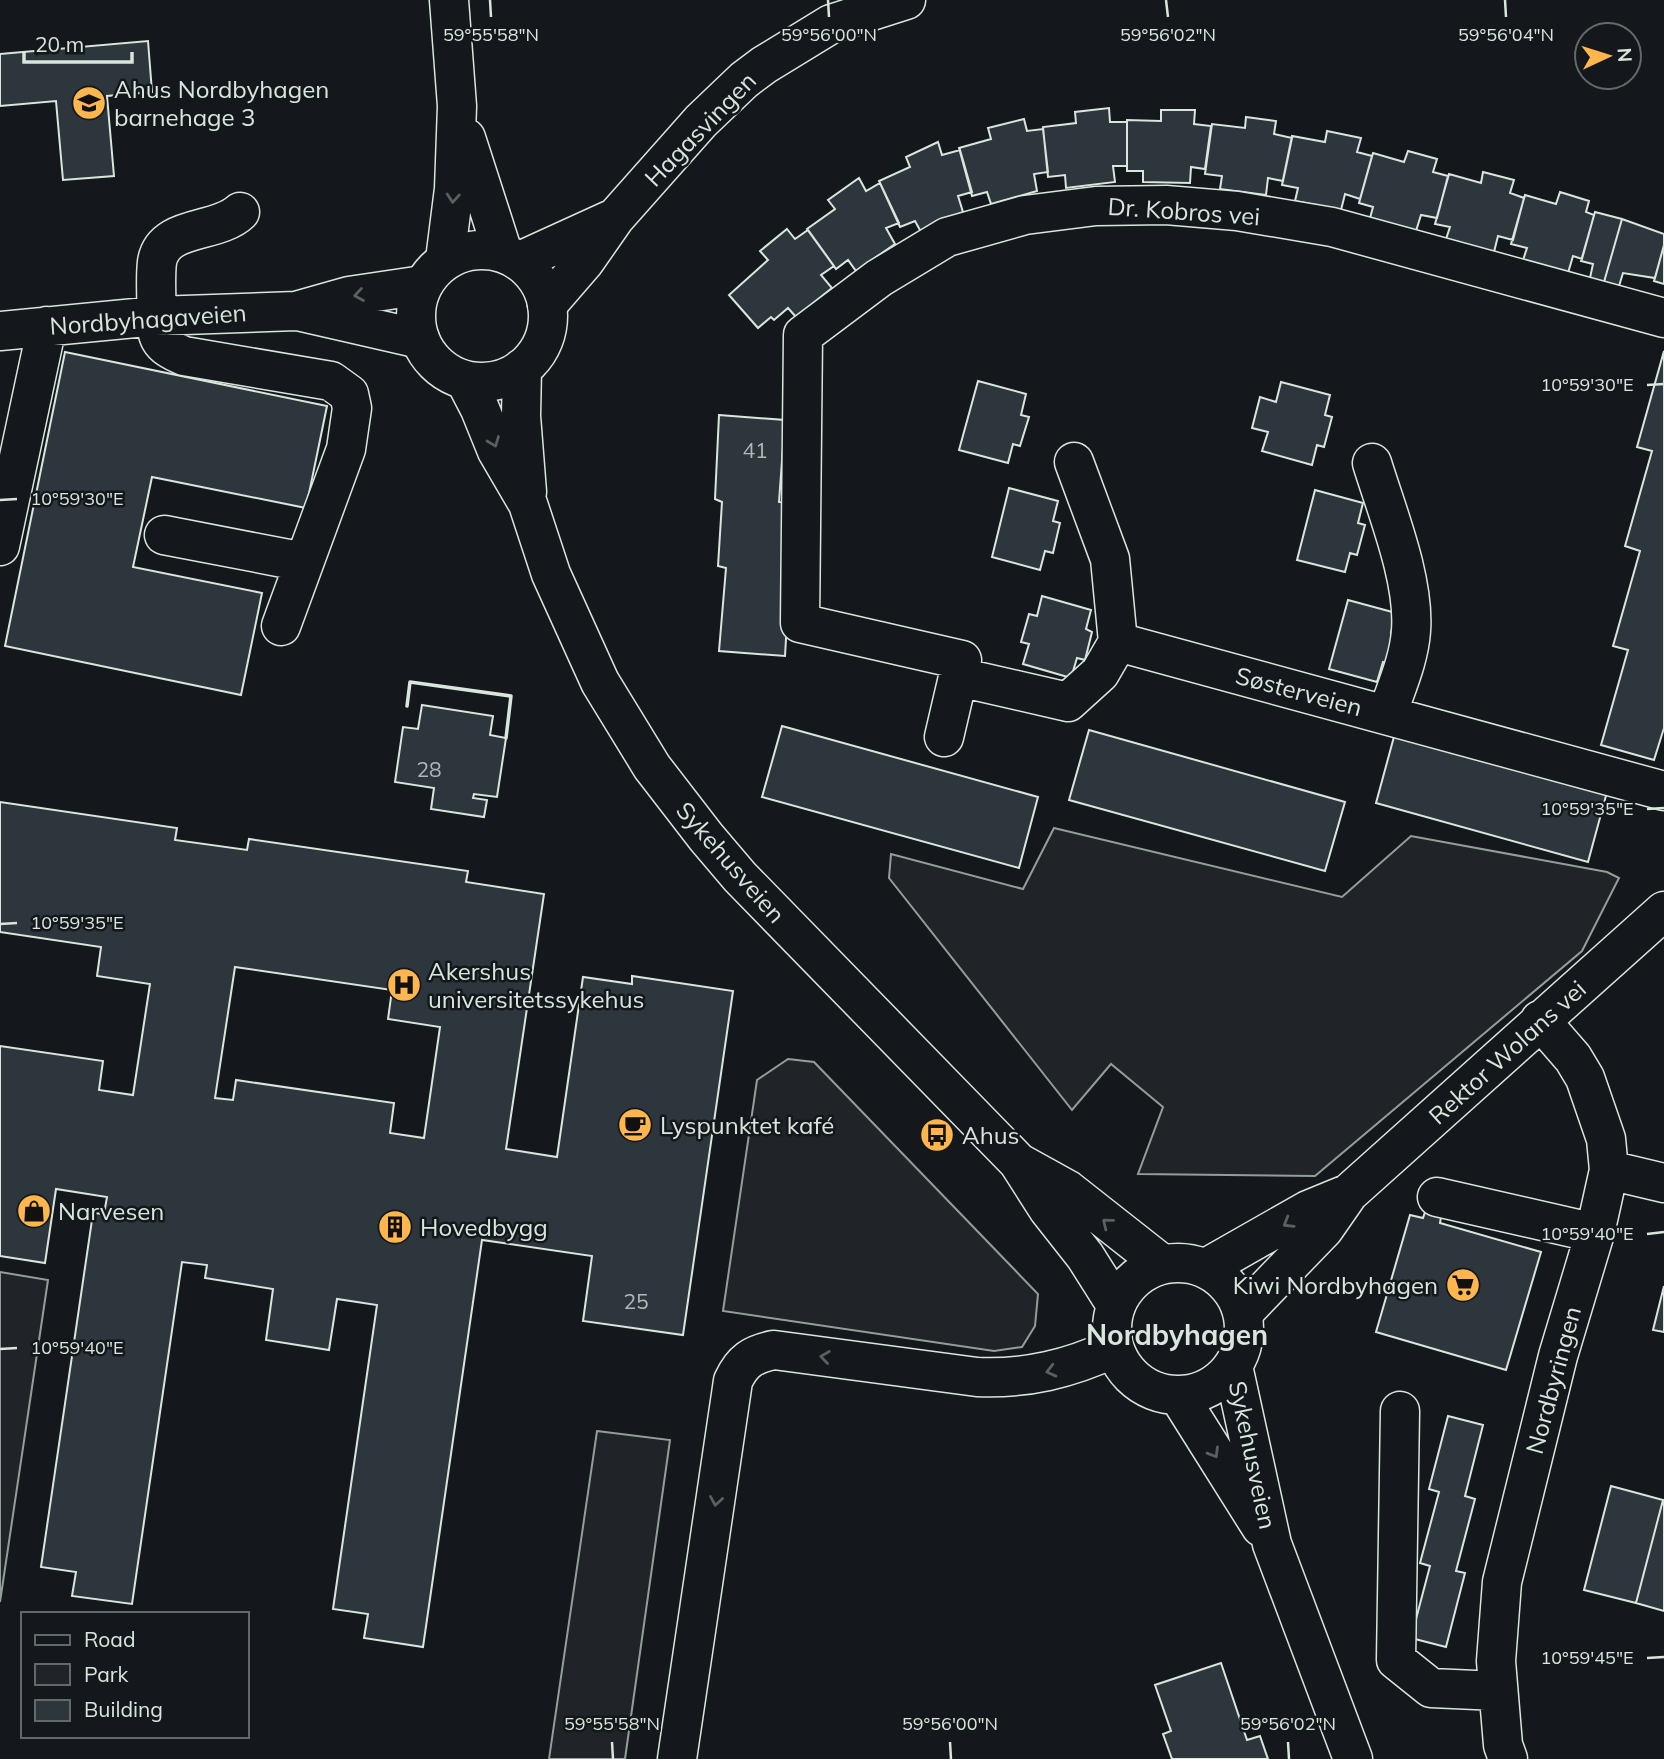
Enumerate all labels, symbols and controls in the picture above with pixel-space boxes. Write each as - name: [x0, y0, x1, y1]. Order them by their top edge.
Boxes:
- scale bar: [24, 21, 133, 65]
- north arrow: [1573, 21, 1643, 91]
- text: 59°55'58"N: [443, 23, 539, 46]
- text: 59°56'00"N: [781, 23, 877, 46]
- text: 59°56'02"N: [1120, 23, 1216, 46]
- text: 59°56'04"N: [1458, 23, 1554, 46]
- text: 20 m: [35, 31, 84, 57]
- text: N: [1612, 47, 1637, 63]
- street label: Hagasvingen: [638, 66, 762, 192]
- place label: Ahus Nordbyhagen barnehage 3: [114, 74, 329, 132]
- school or university icon: Ahus Nordbyhagen barnehage 3: [70, 84, 108, 122]
- street label: Dr. Kobros vei: [1107, 191, 1261, 231]
- one-way arrow: [446, 193, 461, 204]
- one-way arrow: [353, 287, 365, 302]
- street label: Nordbyhagaveien: [49, 297, 247, 341]
- text: 10°59'30"E: [1540, 373, 1634, 396]
- one-way arrow: [486, 435, 500, 447]
- house number: 41: [742, 437, 768, 463]
- text: 10°59'30"E: [30, 487, 124, 510]
- street label: Søsterveien: [1232, 660, 1366, 722]
- house number: 28: [416, 756, 442, 782]
- street label: Sykehusveien: [670, 795, 792, 929]
- text: 10°59'35"E: [1540, 797, 1634, 820]
- text: 10°59'35"E: [30, 911, 124, 934]
- place label: Akershus universitetssykehus: [428, 956, 644, 1014]
- hospital icon: Akershus universitetssykehus: [385, 966, 423, 1004]
- street label: Rektor Wolans vei: [1422, 974, 1592, 1130]
- cafe icon: Lyspunktet kafé: [616, 1106, 654, 1144]
- place label: Lyspunktet kafé: [660, 1110, 834, 1140]
- bus stop icon: Ahus: [918, 1116, 956, 1154]
- place label: Ahus: [962, 1120, 1019, 1150]
- shop icon: Narvesen: [15, 1192, 53, 1230]
- place label: Narvesen: [58, 1196, 164, 1226]
- building icon: Hovedbygg: [376, 1208, 414, 1246]
- place label: Hovedbygg: [420, 1212, 548, 1242]
- one-way arrow: [1282, 1214, 1295, 1227]
- one-way arrow: [1103, 1219, 1116, 1231]
- text: 10°59'40"E: [1540, 1222, 1634, 1245]
- supermarket icon: Kiwi Nordbyhagen: [1444, 1266, 1482, 1304]
- place label: Kiwi Nordbyhagen: [1233, 1270, 1438, 1300]
- house number: 25: [623, 1288, 649, 1314]
- street label: Nordbyringen: [1519, 1303, 1587, 1457]
- district label: Nordbyhagen: [1086, 1317, 1268, 1352]
- text: 10°59'40"E: [30, 1336, 124, 1359]
- one-way arrow: [819, 1349, 831, 1364]
- one-way arrow: [1045, 1363, 1057, 1377]
- street label: Sykehusveien: [1223, 1378, 1283, 1532]
- one-way arrow: [1206, 1445, 1219, 1458]
- one-way arrow: [708, 1495, 723, 1507]
- legend: [21, 1612, 248, 1738]
- text: Road: [84, 1626, 135, 1652]
- text: 10°59'45"E: [1540, 1646, 1634, 1669]
- text: Park: [84, 1661, 128, 1687]
- text: Building: [84, 1696, 163, 1722]
- text: 59°55'58"N: [564, 1712, 660, 1735]
- text: 59°56'00"N: [902, 1712, 998, 1735]
- text: 59°56'02"N: [1240, 1712, 1336, 1735]

